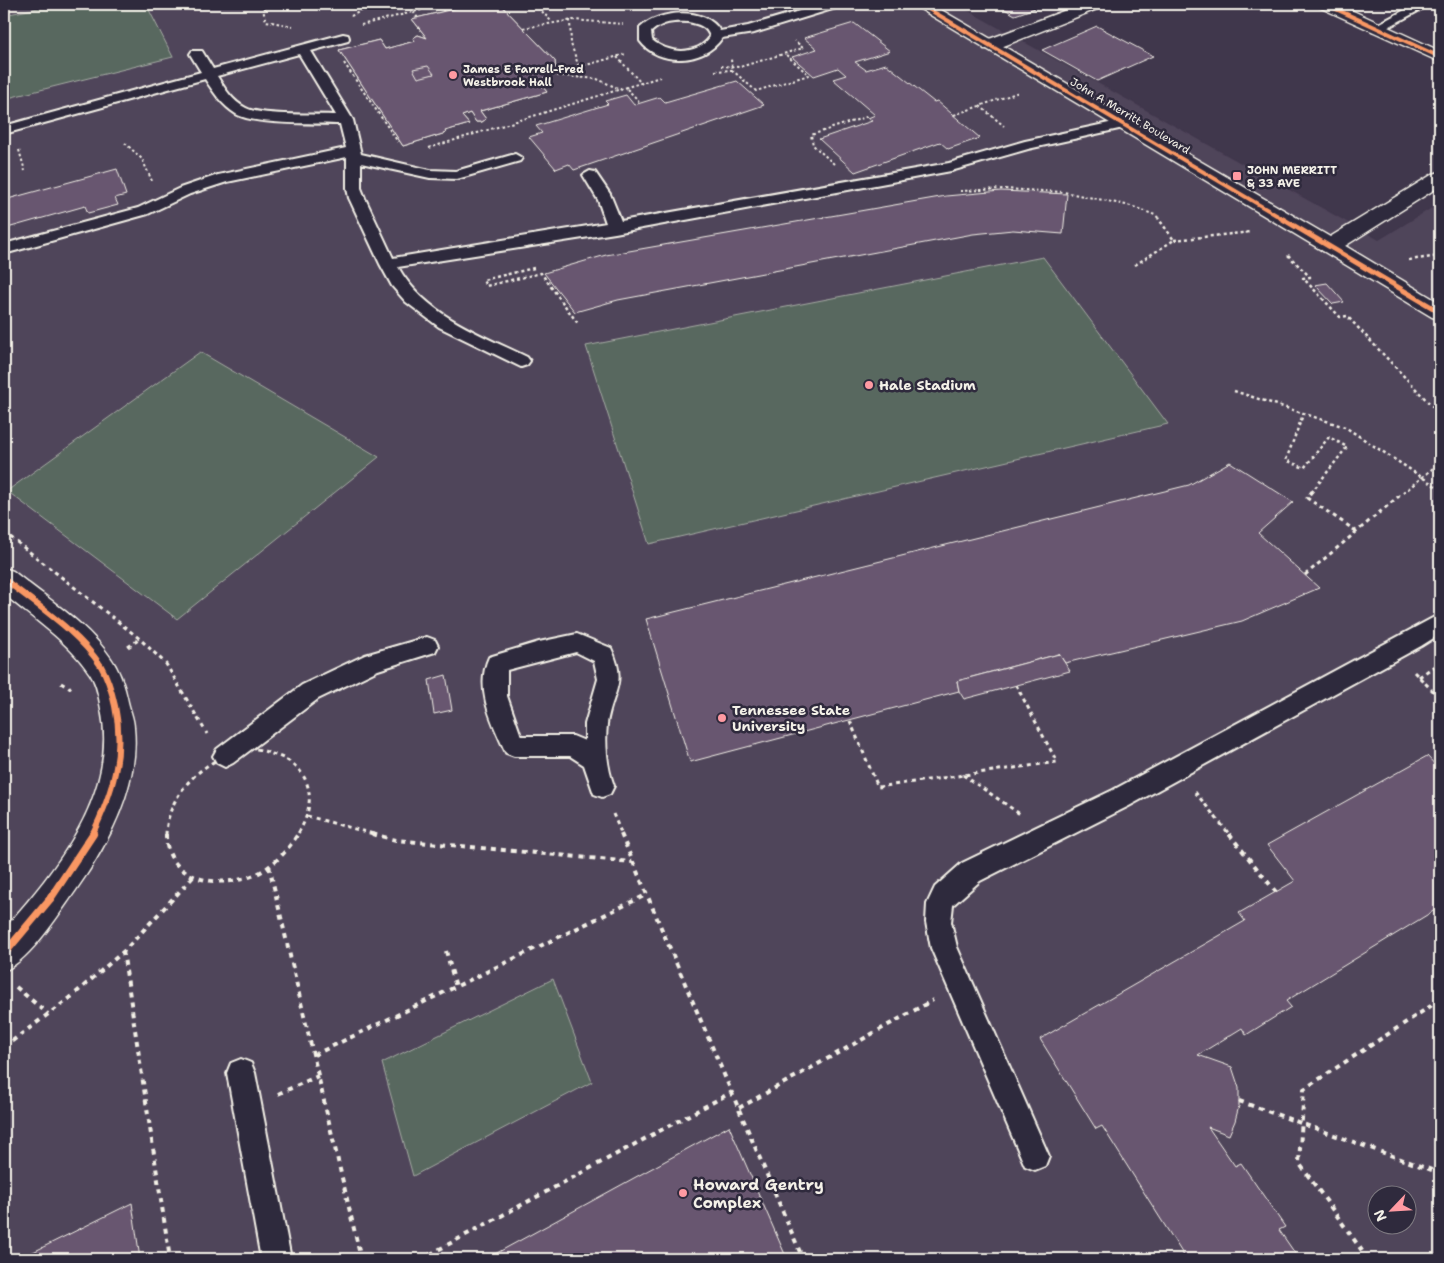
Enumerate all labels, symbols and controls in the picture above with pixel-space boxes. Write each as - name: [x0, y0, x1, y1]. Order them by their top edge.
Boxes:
- place label: James E Farrell-Fred Westbrook Hall: [463, 62, 584, 90]
- marker: James E Farrell-Fred Westbrook Hall: [447, 69, 459, 81]
- street label: John A Merritt Boulevard: [1067, 74, 1193, 158]
- place label: JOHN MERRITT & 33 AVE: [1247, 163, 1337, 191]
- marker: JOHN MERRITT & 33 AVE: [1231, 170, 1243, 182]
- place label: Hale Stadium: [879, 376, 976, 394]
- marker: Hale Stadium: [863, 379, 875, 391]
- place label: Tennessee State University: [732, 701, 850, 735]
- marker: Tennessee State University: [716, 712, 728, 724]
- place label: Howard Gentry Complex: [693, 1174, 824, 1213]
- north arrow: [1366, 1186, 1416, 1236]
- marker: Howard Gentry Complex: [677, 1187, 689, 1199]
- text: N: [1370, 1207, 1391, 1224]

